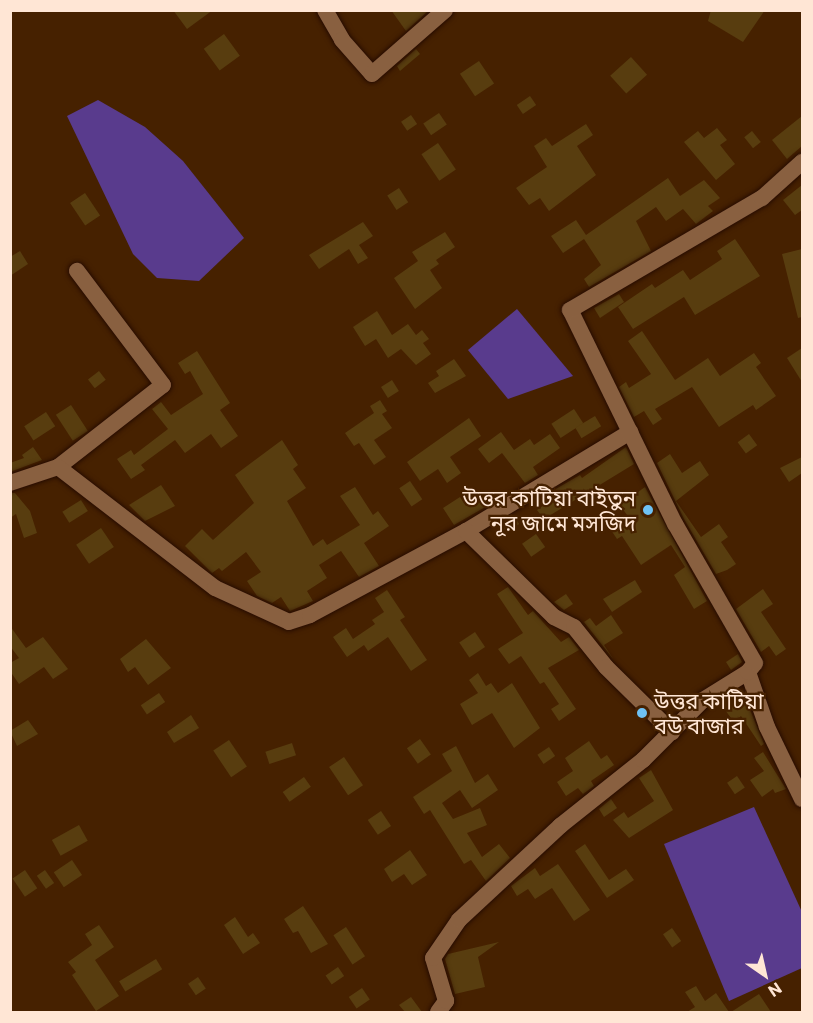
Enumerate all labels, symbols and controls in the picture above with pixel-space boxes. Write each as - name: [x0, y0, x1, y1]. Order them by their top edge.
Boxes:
- place label: উত্তর কাটিয়া বাইতুন নূর জামে মসজিদ: [463, 484, 636, 536]
- marker: উত্তর কাটিয়া বাইতুন নূর জামে মসজিদ: [641, 503, 655, 517]
- place label: উত্তর কাটিয়া বউ বাজার: [654, 687, 764, 738]
- marker: উত্তর কাটিয়া বউ বাজার: [635, 706, 649, 720]
- north arrow: [735, 945, 795, 1005]
- text: N: [765, 979, 786, 1002]

